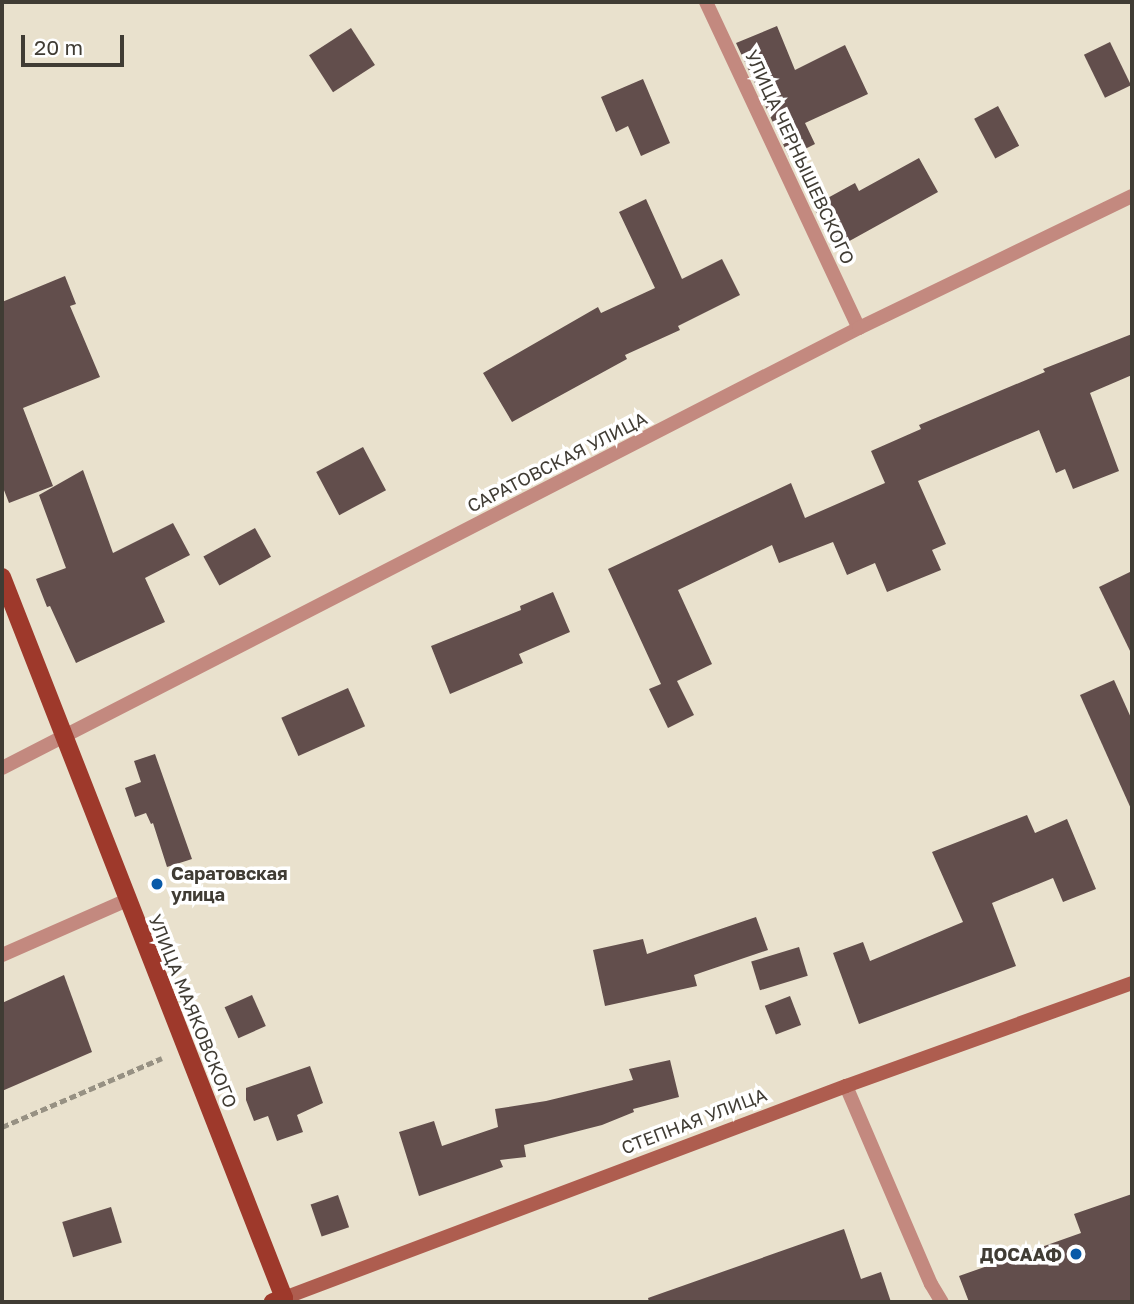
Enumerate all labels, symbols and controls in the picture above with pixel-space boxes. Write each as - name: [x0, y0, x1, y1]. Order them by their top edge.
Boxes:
- scale bar: [24, 21, 128, 65]
- text: 20 m: [34, 34, 83, 60]
- street label: УЛИЦА ЧЕРНЫШЕВСКОГО: [741, 46, 859, 268]
- street label: САРАТОВСКАЯ УЛИЦА: [463, 407, 651, 517]
- place label: Саратовская улица: [171, 863, 288, 906]
- marker: Саратовская улица: [149, 876, 165, 892]
- street label: УЛИЦА МАЯКОВСКОГО: [144, 911, 242, 1111]
- street label: СТЕПНАЯ УЛИЦА: [618, 1083, 770, 1159]
- place label: ДОСААФ: [980, 1243, 1062, 1265]
- marker: ДОСААФ: [1068, 1246, 1084, 1262]

